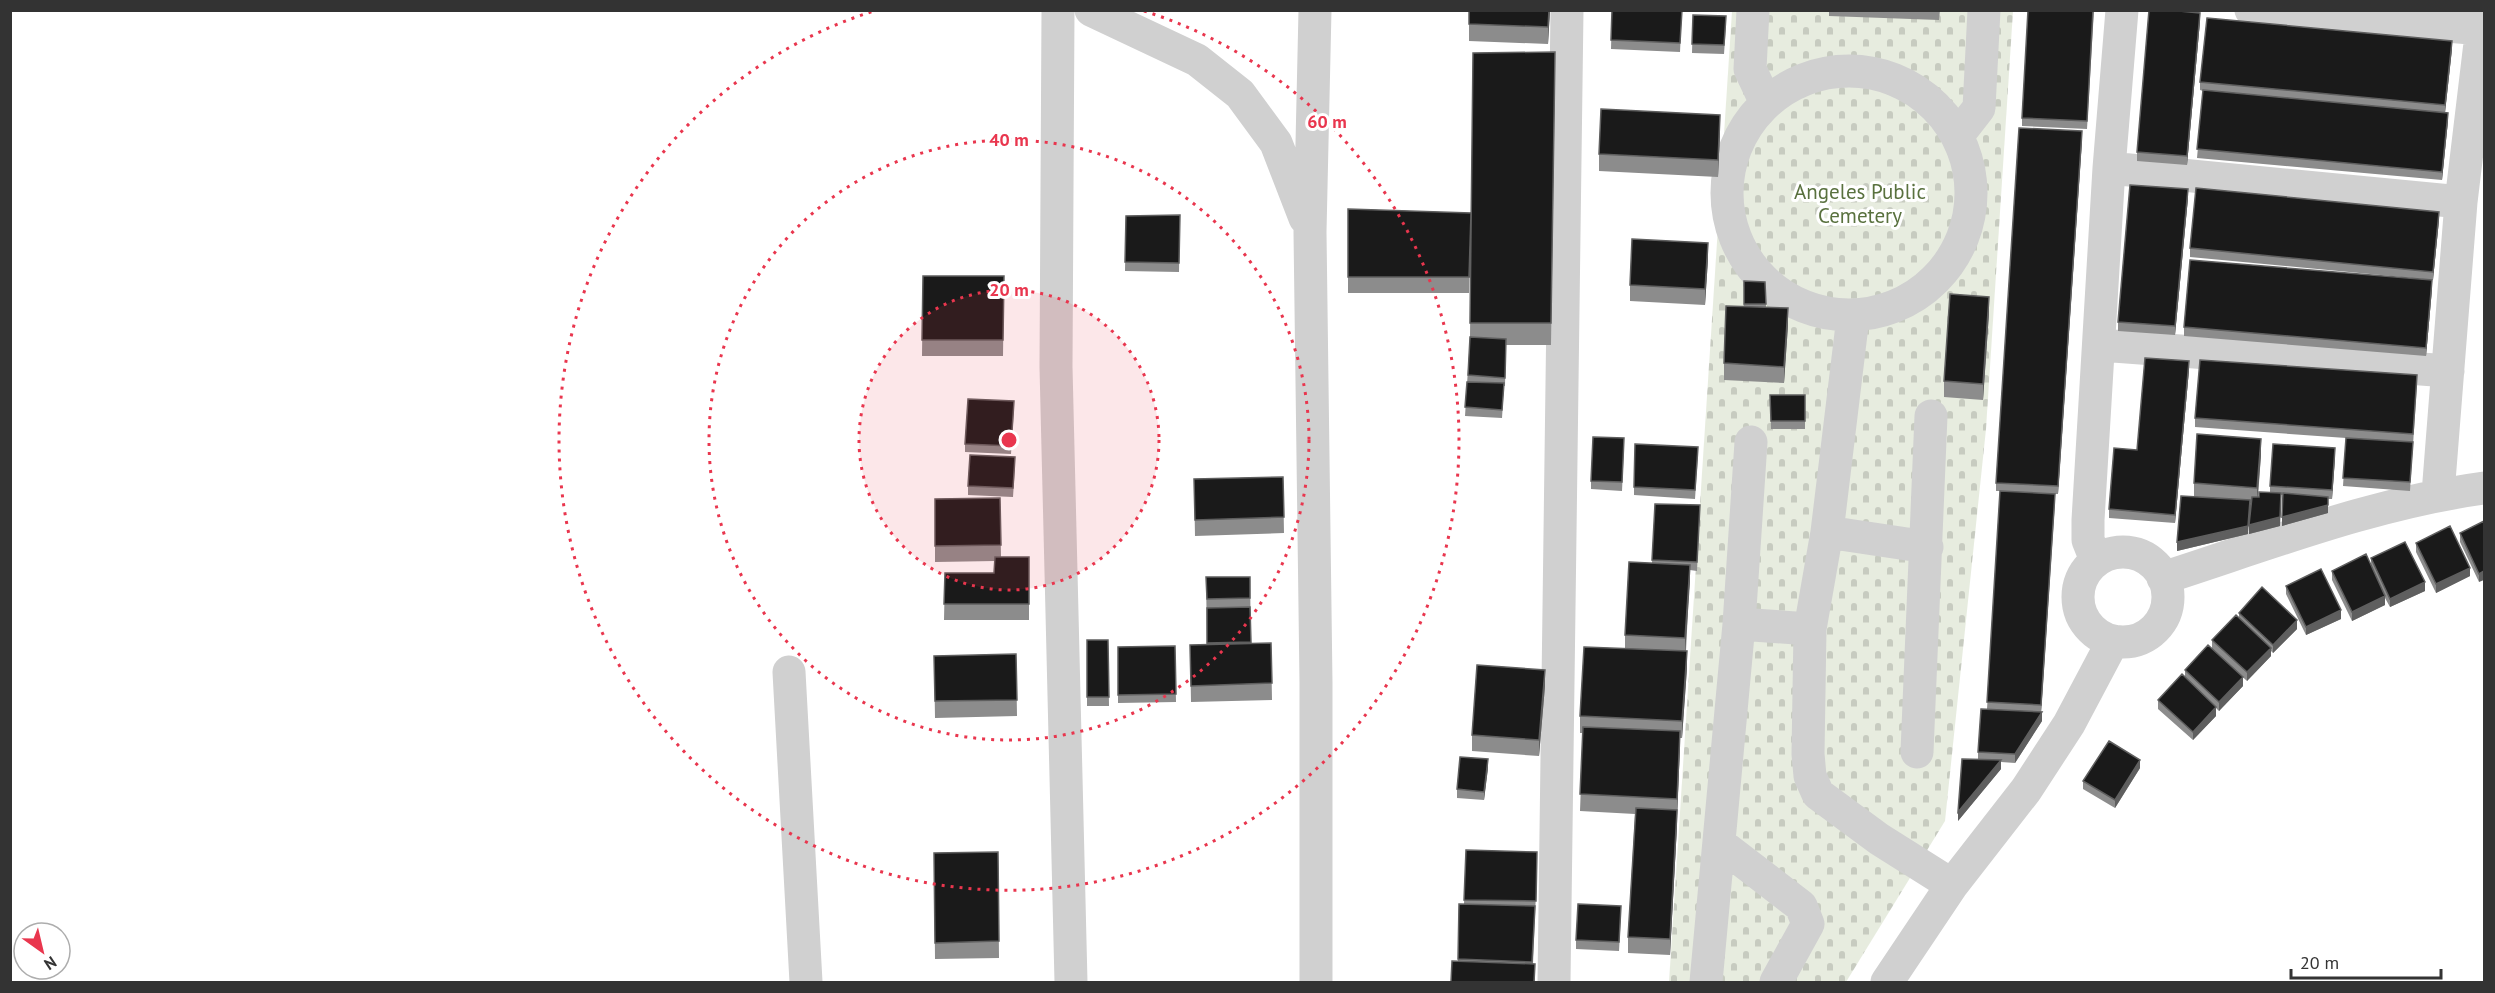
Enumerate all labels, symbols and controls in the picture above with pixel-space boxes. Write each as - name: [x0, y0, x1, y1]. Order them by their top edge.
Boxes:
- text: 60 m: [1307, 110, 1347, 133]
- text: 40 m: [989, 128, 1029, 151]
- park label: Angeles Public Cemetery: [1794, 178, 1926, 229]
- text: 20 m: [989, 278, 1029, 301]
- centre of rings: [999, 430, 1019, 450]
- north arrow: [12, 921, 72, 981]
- scale bar: [2291, 942, 2441, 980]
- text: 20 m: [2300, 951, 2339, 974]
- text: N: [40, 952, 60, 975]

